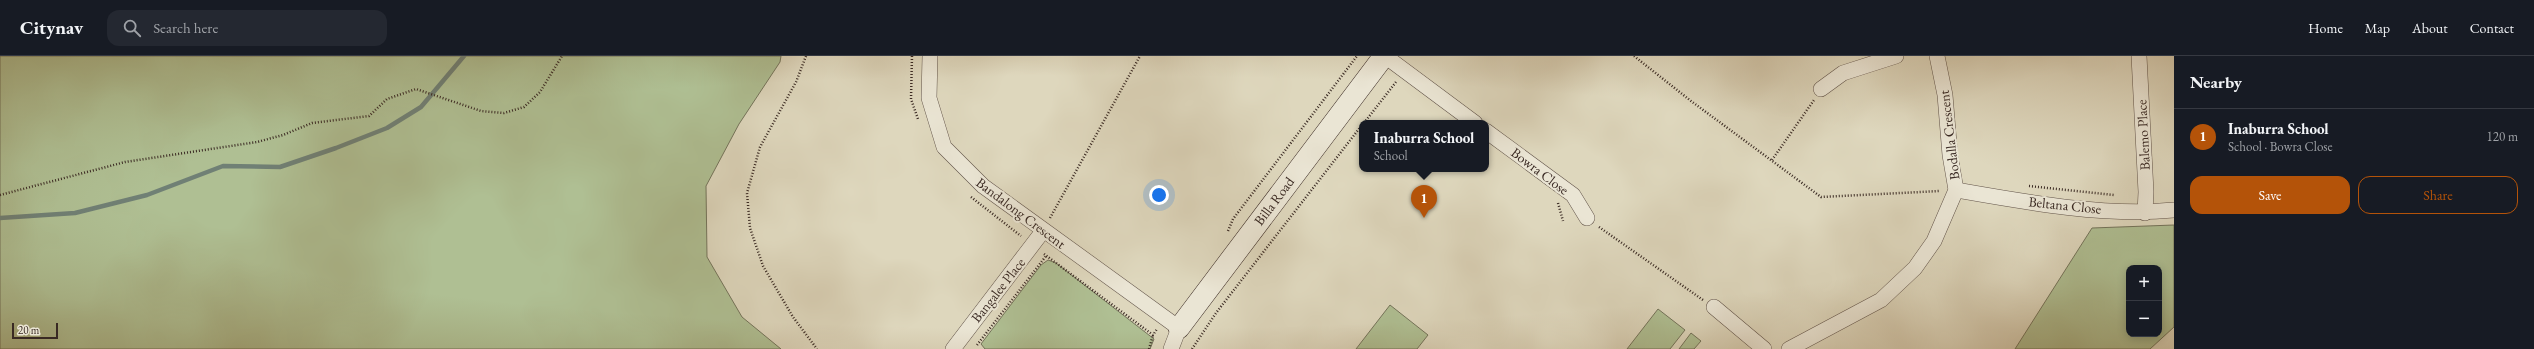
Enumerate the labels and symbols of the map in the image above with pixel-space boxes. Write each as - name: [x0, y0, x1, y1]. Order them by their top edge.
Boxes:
- street label: Bodalla Crescent: [1934, 89, 1963, 181]
- street label: Balemo Place: [2132, 99, 2154, 171]
- street label: Bowra Close: [1508, 143, 1573, 199]
- street label: Billa Road: [1250, 172, 1299, 229]
- street label: Bandalong Crescent: [973, 173, 1070, 253]
- your location: [1149, 185, 1169, 205]
- pin: 1: [1411, 185, 1437, 218]
- street label: Beltana Close: [2028, 192, 2103, 218]
- street label: Bangalee Place: [967, 254, 1029, 326]
- scale bar: [12, 321, 58, 340]

